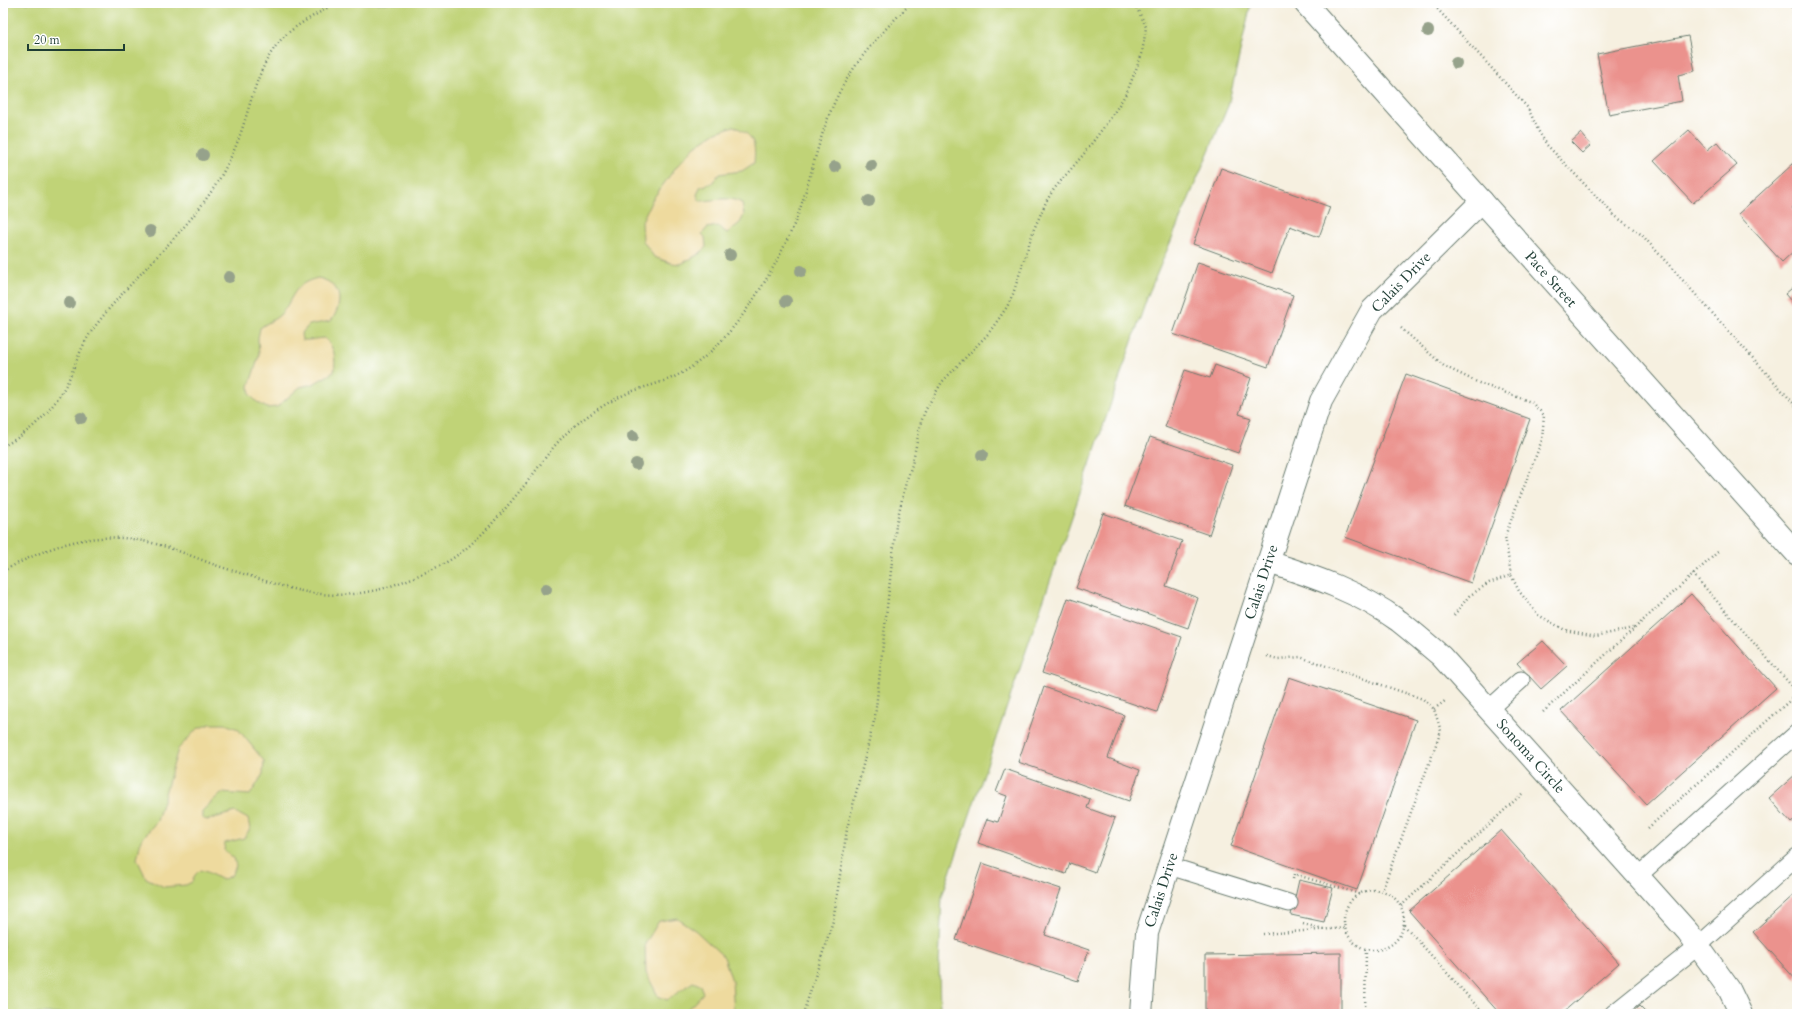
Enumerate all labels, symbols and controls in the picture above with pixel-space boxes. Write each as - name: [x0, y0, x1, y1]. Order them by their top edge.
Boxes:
- scale bar: [28, 26, 124, 52]
- text: 20 m: [34, 32, 61, 48]
- street label: Calais Drive: [1367, 247, 1435, 317]
- street label: Pace Street: [1520, 247, 1582, 312]
- street label: Calais Drive: [1239, 542, 1283, 622]
- street label: Sonoma Circle: [1492, 714, 1570, 798]
- street label: Calais Drive: [1139, 850, 1183, 930]

